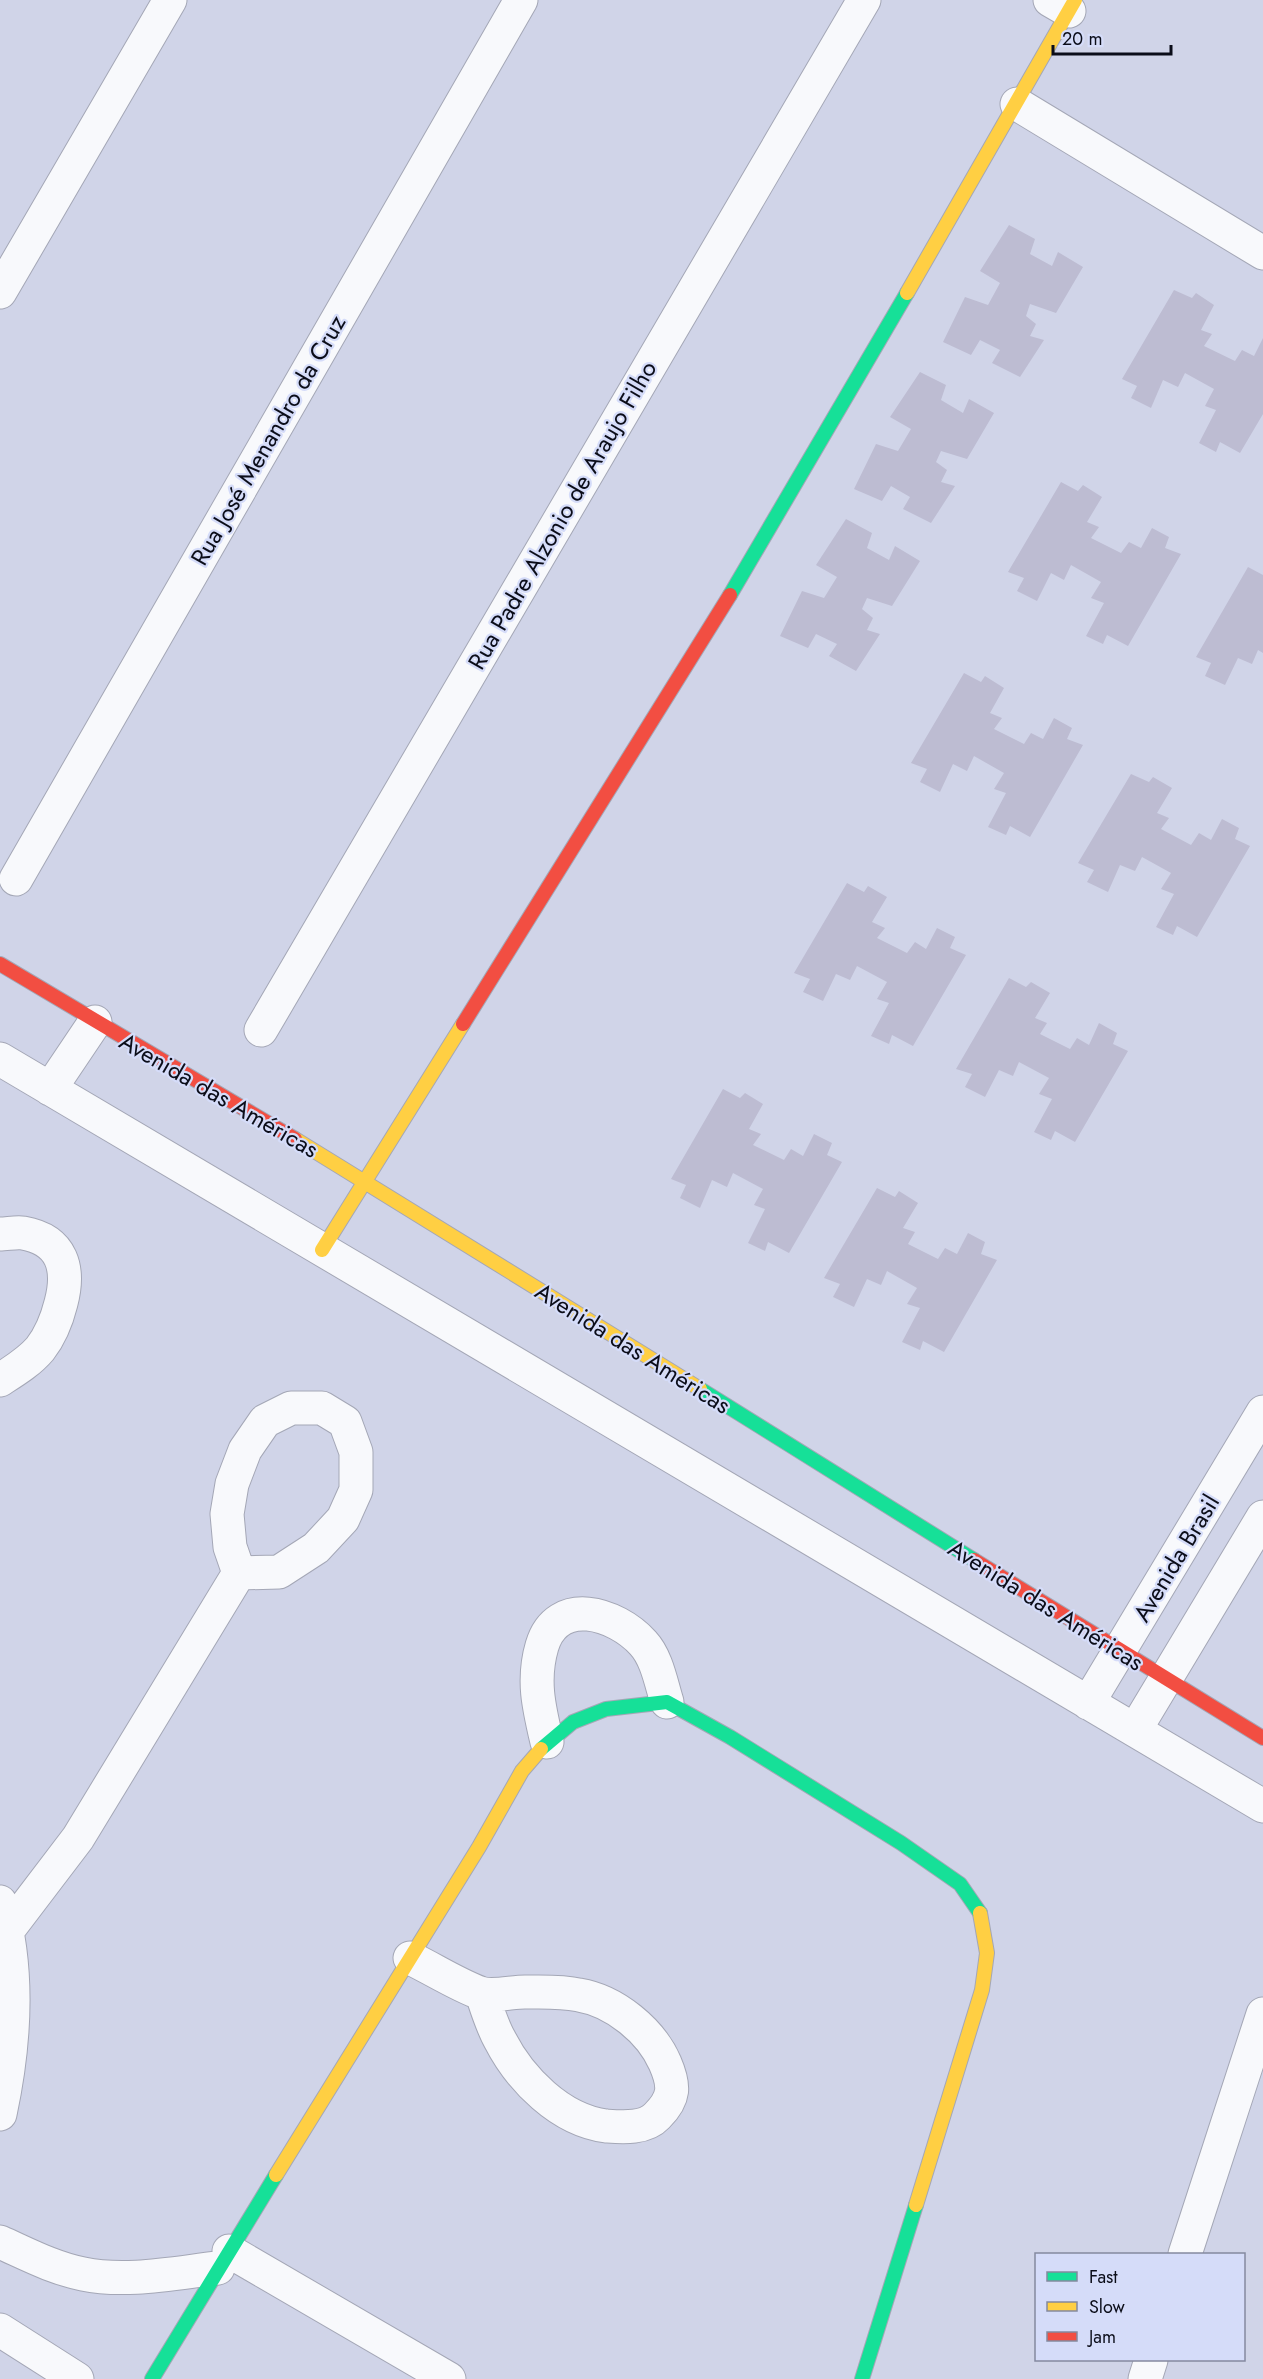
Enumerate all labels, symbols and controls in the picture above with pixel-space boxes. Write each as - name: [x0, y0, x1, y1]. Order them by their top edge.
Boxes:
- scale bar: [1053, 18, 1172, 56]
- text: 20 m: [1062, 26, 1102, 52]
- street label: Rua José Menandro da Cruz: [182, 308, 354, 572]
- street label: Rua Padre Alzonio de Araujo Filho: [459, 354, 665, 676]
- street label: Avenida das Américas: [113, 1024, 325, 1166]
- street label: Avenida das Américas: [528, 1274, 738, 1422]
- street label: Avenida Brasil: [1124, 1488, 1228, 1628]
- street label: Avenida das Américas: [941, 1531, 1151, 1679]
- legend: [1035, 2253, 1245, 2361]
- text: Fast: [1089, 2264, 1118, 2290]
- text: Slow: [1089, 2294, 1126, 2320]
- text: Jam: [1087, 2324, 1116, 2350]

